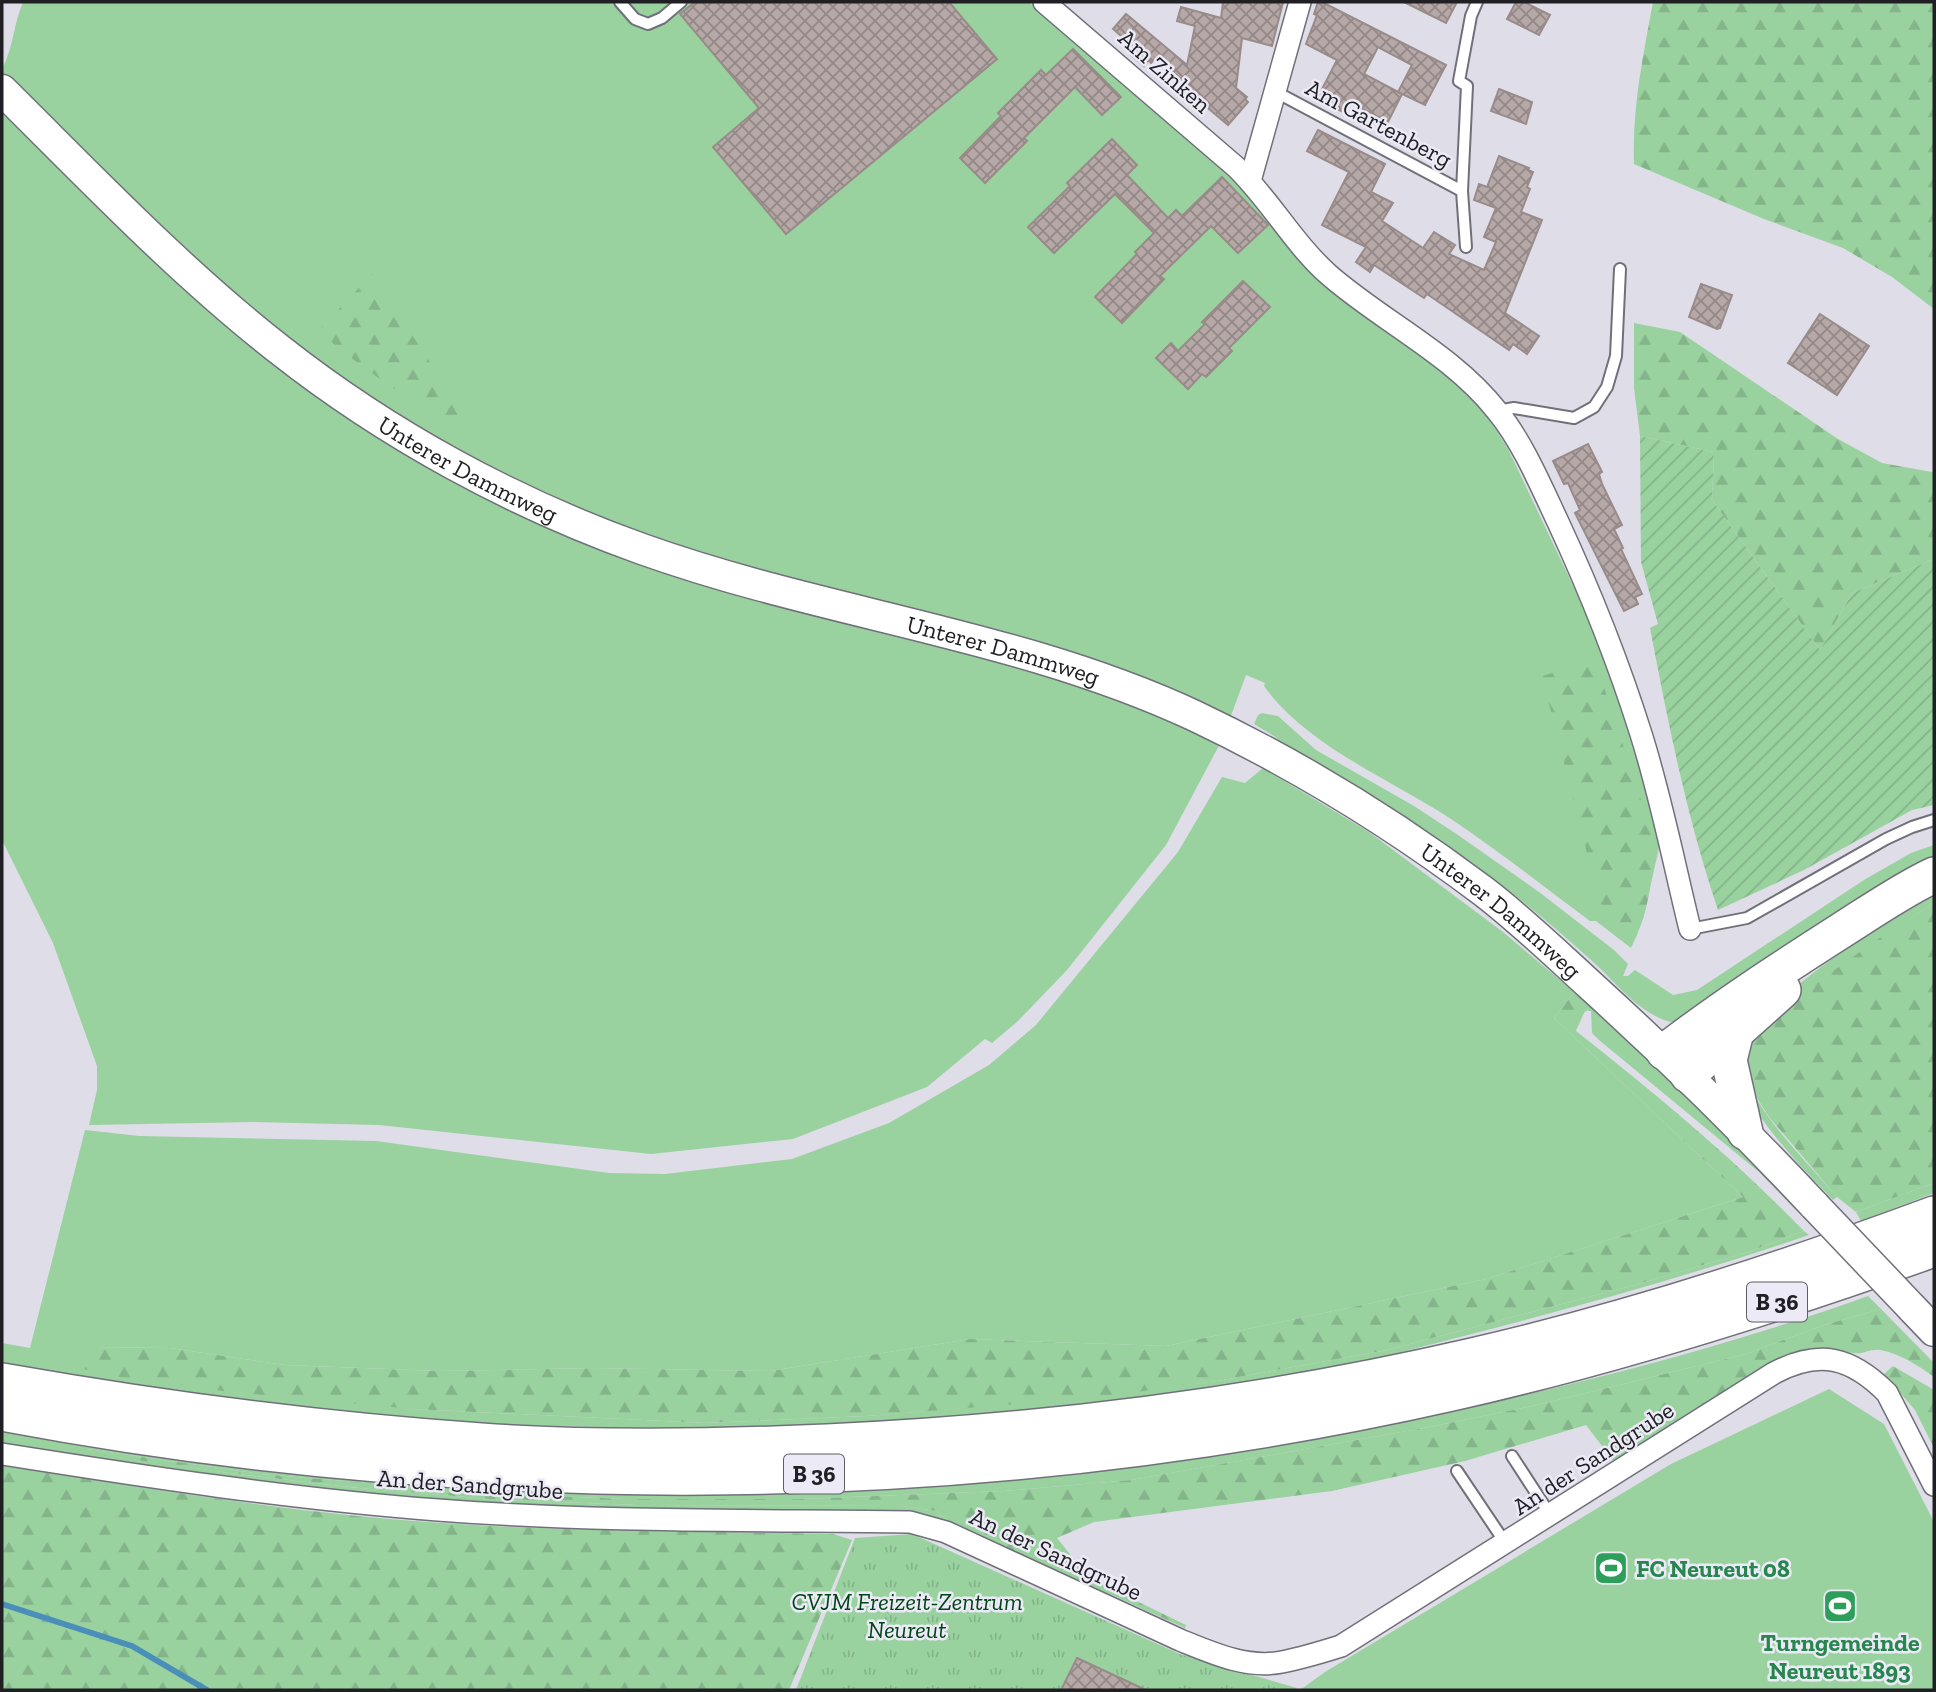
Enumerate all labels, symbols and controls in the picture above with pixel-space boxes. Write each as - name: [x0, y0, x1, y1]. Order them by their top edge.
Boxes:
- street label: Am Zinken: [1113, 23, 1217, 119]
- street label: Am Gartenberg: [1301, 72, 1457, 174]
- street label: Unterer Dammweg: [373, 409, 562, 528]
- street label: Unterer Dammweg: [904, 609, 1104, 691]
- street label: Unterer Dammweg: [1415, 836, 1588, 984]
- road number: B 36: [1747, 1282, 1807, 1322]
- street label: An der Sandgrube: [1507, 1395, 1679, 1521]
- road number: B 36: [784, 1455, 844, 1494]
- street label: An der Sandgrube: [376, 1463, 564, 1505]
- street label: An der Sandgrube: [965, 1501, 1147, 1607]
- sports icon: FC Neureut 08: [1592, 1549, 1630, 1587]
- place label: FC Neureut 08: [1636, 1554, 1790, 1583]
- park label: CVJM Freizeit-Zentrum Neureut: [791, 1587, 1023, 1644]
- sports icon: Turngemeinde Neureut 1893: [1821, 1587, 1859, 1625]
- place label: Turngemeinde Neureut 1893: [1761, 1628, 1920, 1685]

